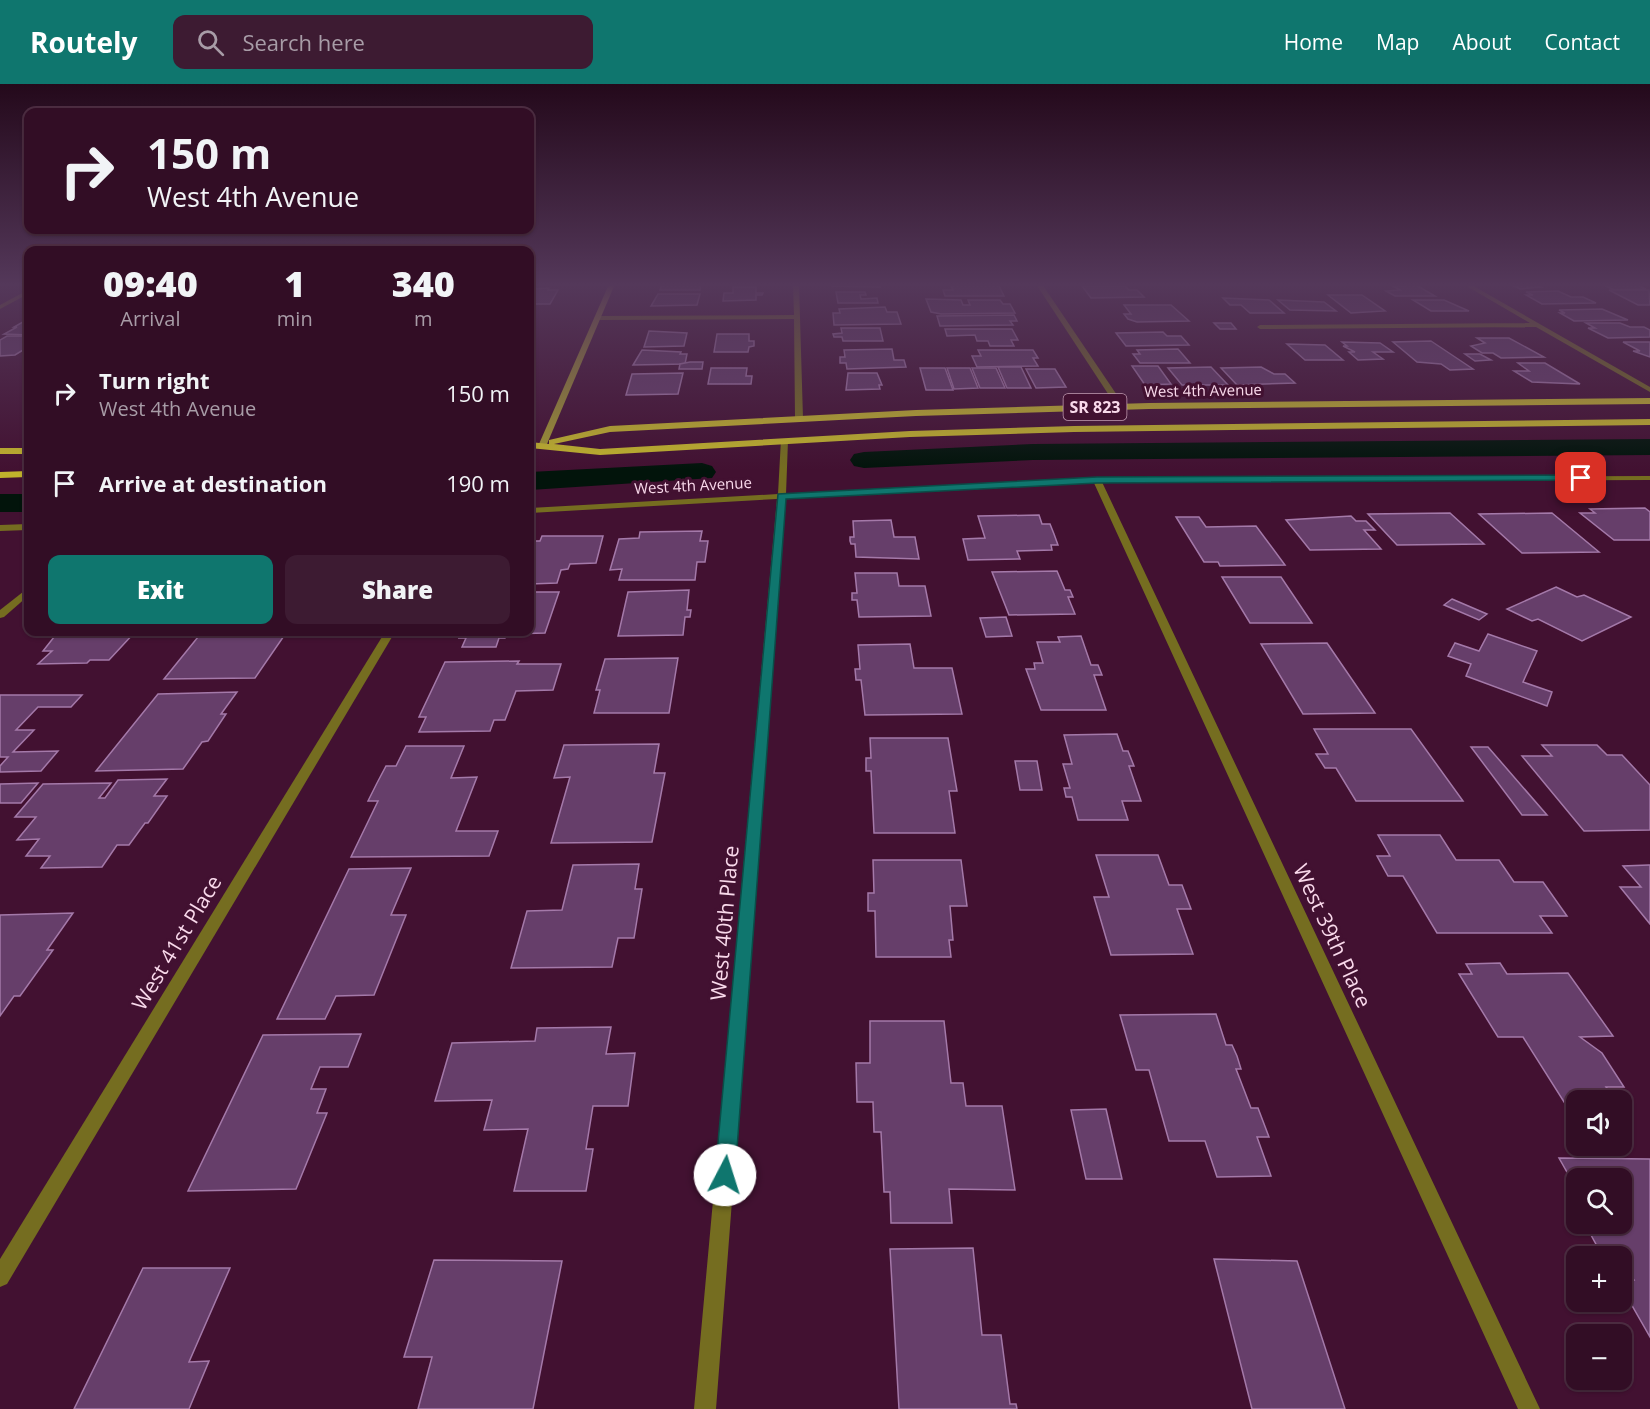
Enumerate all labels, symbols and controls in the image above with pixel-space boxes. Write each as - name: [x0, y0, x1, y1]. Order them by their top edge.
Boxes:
- search box: [173, 15, 593, 69]
- text: Routely: [30, 23, 137, 61]
- icon: search: [194, 26, 227, 59]
- text: Search here: [242, 27, 365, 57]
- text: Home: [1284, 28, 1343, 56]
- text: Map: [1376, 28, 1419, 56]
- text: About: [1452, 28, 1512, 56]
- text: Contact: [1545, 28, 1620, 56]
- text: 150 m: [147, 124, 271, 181]
- icon: right: [48, 132, 126, 210]
- text: West 4th Avenue: [147, 178, 359, 215]
- text: 09:40: [103, 259, 198, 308]
- text: 1: [284, 259, 305, 308]
- text: 340: [392, 259, 455, 308]
- text: Arrival: [120, 305, 181, 332]
- text: min: [277, 305, 313, 332]
- text: m: [414, 305, 433, 332]
- text: Turn right: [99, 365, 210, 395]
- icon: right: [48, 377, 81, 410]
- text: 150 m: [446, 378, 510, 408]
- street label: West 4th Avenue: [1144, 379, 1262, 401]
- road number: SR 823: [1064, 394, 1126, 420]
- text: West 4th Avenue: [99, 395, 256, 422]
- pin: [1555, 452, 1606, 503]
- icon: arrive: [1564, 461, 1597, 494]
- icon: arrive: [48, 467, 81, 500]
- text: Arrive at destination: [99, 468, 327, 498]
- text: 190 m: [446, 468, 510, 498]
- street label: West 4th Avenue: [634, 472, 752, 498]
- button: Exit: [48, 555, 273, 624]
- button: Share: [285, 555, 510, 624]
- street label: West 40th Place: [703, 844, 745, 1002]
- street label: West 39th Place: [1287, 859, 1378, 1012]
- street label: West 41st Place: [125, 870, 227, 1015]
- map controls: [1566, 1090, 1632, 1390]
- button: sound: [1566, 1090, 1632, 1156]
- position arrow: [693, 1143, 757, 1207]
- button: search: [1566, 1168, 1632, 1234]
- button: +: [1566, 1246, 1632, 1312]
- button: −: [1566, 1324, 1632, 1390]

